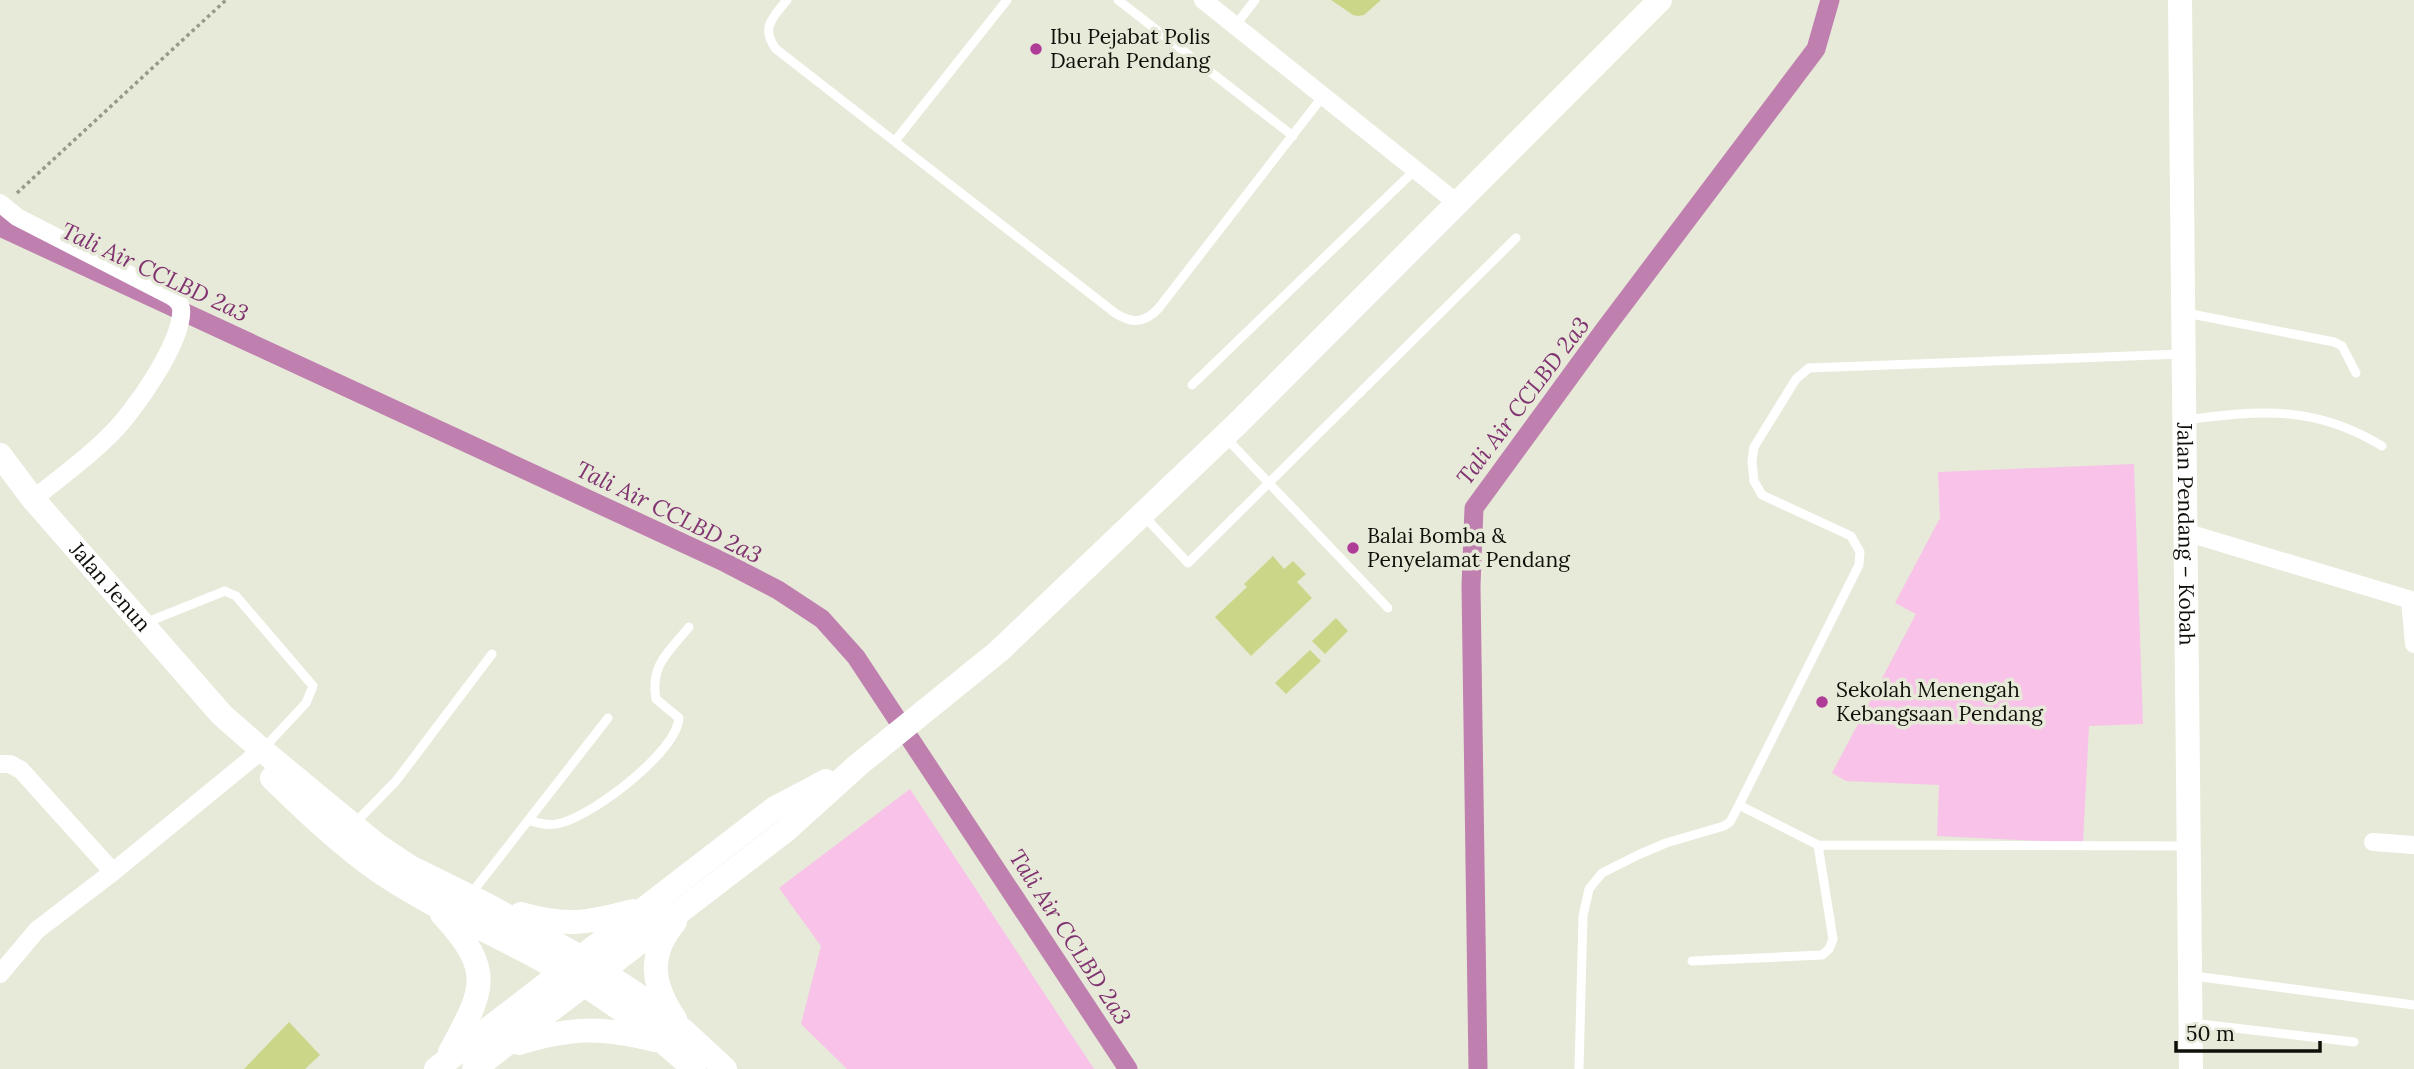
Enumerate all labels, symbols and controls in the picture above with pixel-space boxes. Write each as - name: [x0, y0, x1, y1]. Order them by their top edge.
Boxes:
- place label: Ibu Pejabat Polis Daerah Pendang: [1050, 23, 1210, 74]
- marker: Ibu Pejabat Polis Daerah Pendang: [1028, 41, 1044, 57]
- water label: Tali Air CCLBD 2a3: [57, 215, 253, 328]
- water label: Tali Air CCLBD 2a3: [1450, 311, 1595, 491]
- street label: Jalan Pendang – Kobah: [2171, 421, 2201, 646]
- water label: Tali Air CCLBD 2a3: [572, 454, 767, 569]
- place label: Balai Bomba & Penyelamat Pendang: [1367, 522, 1570, 573]
- street label: Jalan Jenun: [63, 536, 157, 637]
- marker: Balai Bomba & Penyelamat Pendang: [1345, 540, 1361, 556]
- place label: Sekolah Menengah Kebangsaan Pendang: [1836, 676, 2043, 727]
- marker: Sekolah Menengah Kebangsaan Pendang: [1814, 694, 1830, 710]
- water label: Tali Air CCLBD 2a3: [1003, 844, 1138, 1030]
- scale bar: [2176, 1010, 2320, 1054]
- text: 50 m: [2186, 1020, 2235, 1047]

